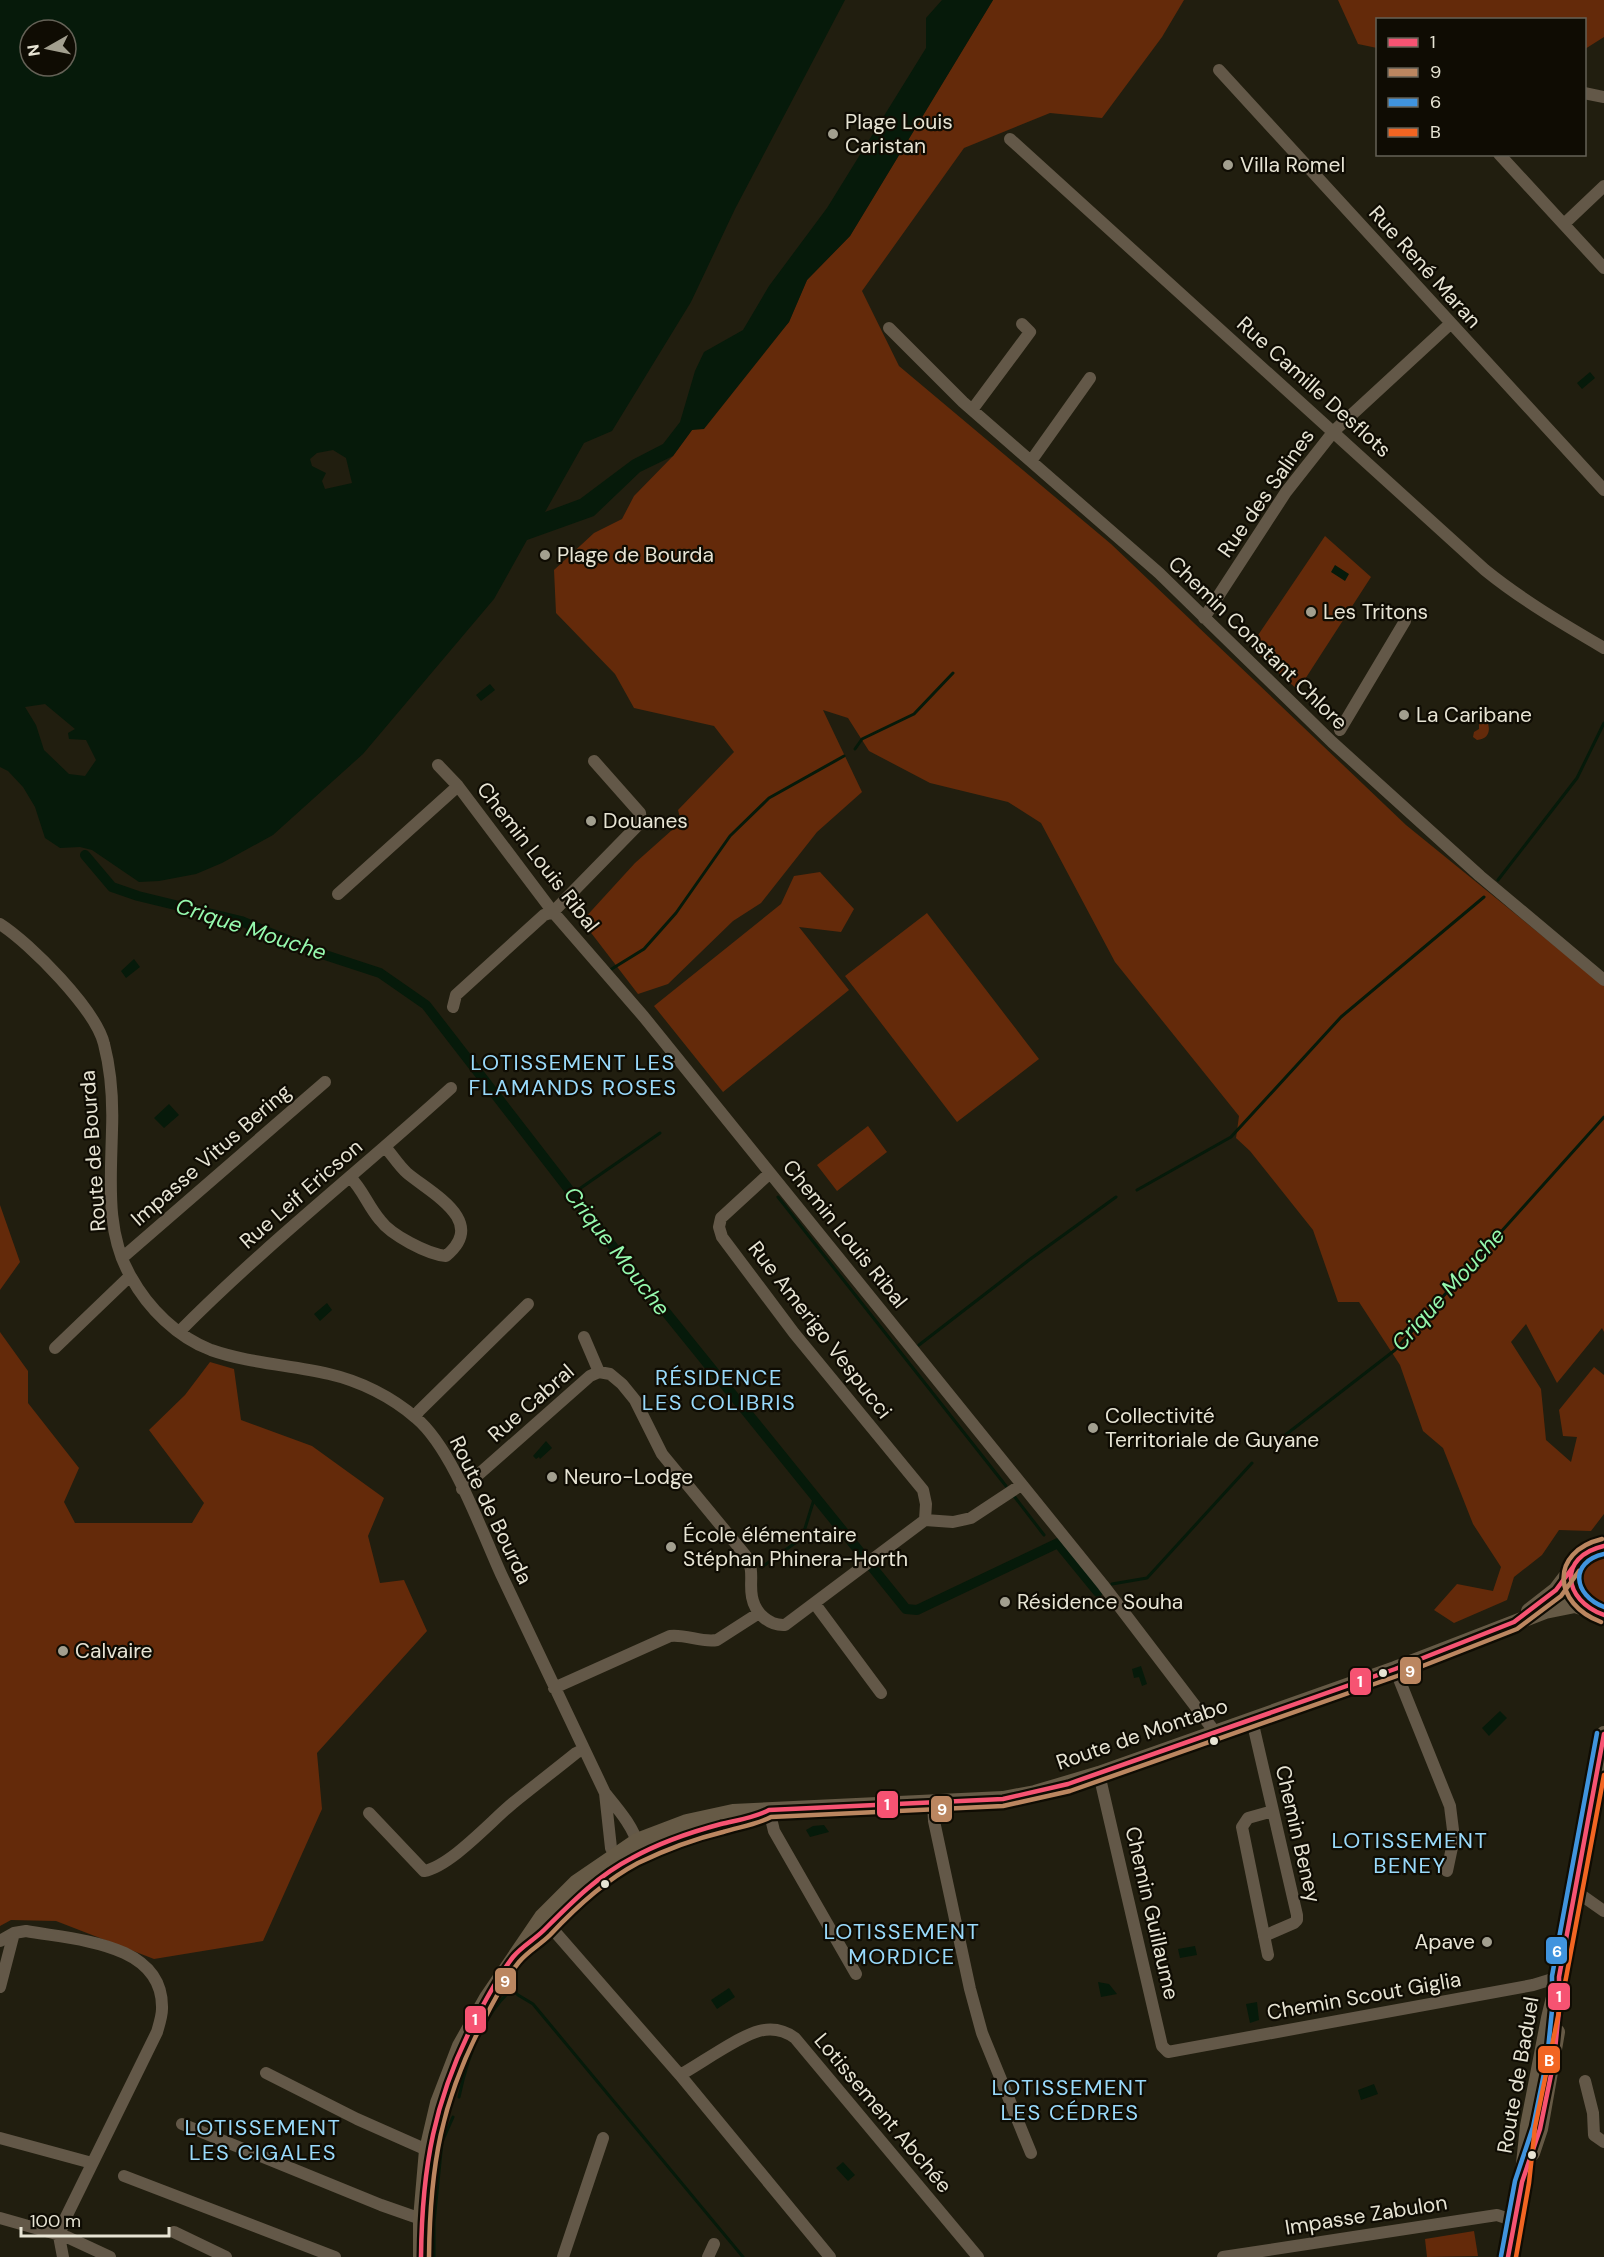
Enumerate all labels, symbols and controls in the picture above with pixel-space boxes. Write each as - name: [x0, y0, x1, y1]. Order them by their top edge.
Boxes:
- north arrow: [18, 18, 78, 78]
- legend: [1376, 18, 1586, 156]
- text: 1: [1430, 30, 1436, 54]
- text: N: [22, 43, 45, 58]
- text: 9: [1430, 60, 1441, 84]
- text: 6: [1430, 90, 1441, 114]
- place label: Plage Louis Caristan: [845, 108, 953, 160]
- text: B: [1430, 120, 1441, 144]
- marker: Plage Louis Caristan: [826, 127, 840, 141]
- place label: Villa Romel: [1240, 151, 1345, 179]
- marker: Villa Romel: [1221, 158, 1235, 172]
- street label: Rue René Maran: [1363, 200, 1487, 334]
- street label: Rue Camille Desflots: [1231, 310, 1397, 464]
- street label: Rue des Salines: [1211, 423, 1321, 563]
- place label: Plage de Bourda: [557, 541, 714, 569]
- marker: Plage de Bourda: [538, 548, 552, 562]
- street label: Chemin Constant Chlore: [1162, 550, 1354, 736]
- place label: Les Tritons: [1323, 598, 1428, 626]
- marker: Les Tritons: [1304, 605, 1318, 619]
- place label: La Caribane: [1416, 701, 1532, 729]
- marker: La Caribane: [1397, 708, 1411, 722]
- street label: Chemin Louis Ribal: [470, 776, 606, 938]
- place label: Douanes: [603, 807, 688, 835]
- marker: Douanes: [584, 814, 598, 828]
- water label: Crique Mouche: [172, 891, 330, 967]
- district label: LOTISSEMENT LES FLAMANDS ROSES: [468, 1048, 678, 1102]
- street label: Route de Bourda: [73, 1069, 113, 1233]
- street label: Impasse Vitus Bering: [125, 1078, 297, 1232]
- street label: Rue Leif Ericson: [234, 1133, 368, 1255]
- street label: Chemin Louis Ribal: [776, 1154, 914, 1314]
- water label: Crique Mouche: [557, 1180, 677, 1322]
- water label: Crique Mouche: [1385, 1221, 1511, 1357]
- street label: Rue Amerigo Vespucci: [742, 1235, 898, 1425]
- street label: Rue Cabral: [482, 1358, 580, 1448]
- district label: RÉSIDENCE LES COLIBRIS: [642, 1363, 796, 1417]
- place label: Collectivité Territoriale de Guyane: [1105, 1402, 1319, 1454]
- marker: Collectivité Territoriale de Guyane: [1086, 1421, 1100, 1435]
- street label: Route de Bourda: [443, 1431, 539, 1589]
- place label: Neuro-Lodge: [564, 1463, 693, 1491]
- marker: Neuro-Lodge: [545, 1470, 559, 1484]
- place label: École élémentaire Stéphan Phinera-Horth: [683, 1521, 908, 1573]
- marker: École élémentaire Stéphan Phinera-Horth: [664, 1540, 678, 1554]
- place label: Résidence Souha: [1017, 1588, 1183, 1616]
- marker: Résidence Souha: [998, 1595, 1012, 1609]
- place label: Calvaire: [75, 1637, 153, 1665]
- marker: Calvaire: [56, 1644, 70, 1658]
- line badge: 9: [1399, 1656, 1422, 1685]
- text: 9: [1405, 1661, 1415, 1682]
- line badge: 1: [1349, 1667, 1372, 1696]
- unlabelled marker: [1377, 1667, 1389, 1679]
- text: 1: [1357, 1671, 1363, 1692]
- street label: Route de Montabo: [1052, 1691, 1232, 1777]
- unlabelled marker: [1208, 1735, 1220, 1747]
- street label: Chemin Beney: [1269, 1763, 1327, 1906]
- line badge: 1: [876, 1790, 899, 1819]
- text: 1: [884, 1794, 890, 1815]
- line badge: 9: [930, 1795, 953, 1823]
- text: 9: [937, 1799, 947, 1820]
- street label: Chemin Guillaume: [1118, 1824, 1186, 2002]
- district label: LOTISSEMENT BENEY: [1332, 1826, 1488, 1880]
- unlabelled marker: [599, 1878, 611, 1890]
- district label: LOTISSEMENT MORDICE: [824, 1917, 980, 1971]
- place label: Apave: [1414, 1928, 1475, 1956]
- marker: Apave: [1480, 1935, 1494, 1949]
- line badge: 6: [1545, 1936, 1568, 1965]
- text: 6: [1552, 1941, 1562, 1962]
- street label: Chemin Scout Giglia: [1265, 1965, 1463, 2027]
- line badge: 9: [494, 1967, 517, 1995]
- text: 9: [500, 1971, 510, 1992]
- line badge: 1: [1547, 1982, 1571, 2011]
- text: 1: [1556, 1986, 1562, 2007]
- street label: Route de Baduel: [1490, 1995, 1546, 2155]
- line badge: 1: [464, 2005, 487, 2034]
- text: 1: [472, 2009, 478, 2030]
- street label: Lotissement Abchée: [808, 2027, 958, 2199]
- line badge: B: [1537, 2045, 1561, 2074]
- text: B: [1544, 2050, 1554, 2071]
- district label: LOTISSEMENT LES CÉDRES: [992, 2073, 1148, 2127]
- district label: LOTISSEMENT LES CIGALES: [185, 2113, 341, 2167]
- unlabelled marker: [1526, 2149, 1538, 2161]
- street label: Impasse Zabulon: [1283, 2188, 1449, 2242]
- scale bar: [21, 2200, 170, 2238]
- text: 100 m: [30, 2209, 81, 2233]

